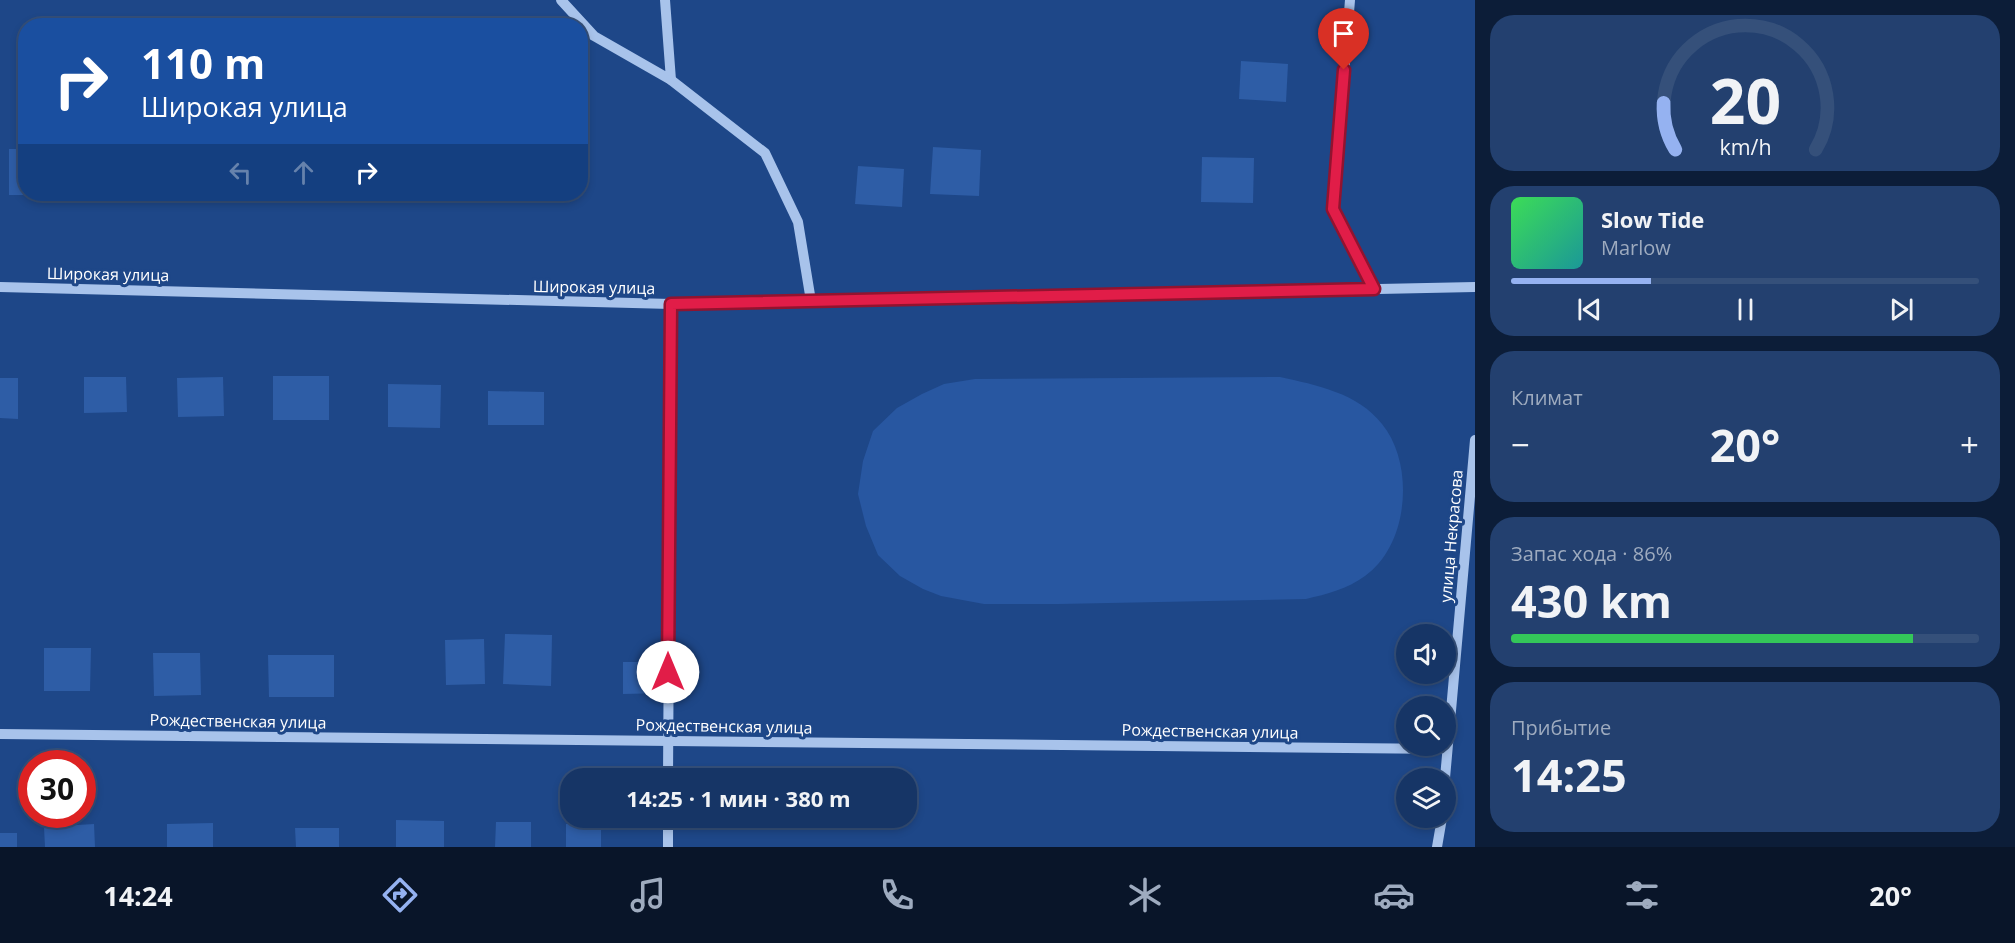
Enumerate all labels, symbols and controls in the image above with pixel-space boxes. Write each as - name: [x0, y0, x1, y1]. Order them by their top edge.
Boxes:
- pin: [1318, 8, 1369, 70]
- icon: arrive: [1327, 17, 1360, 50]
- text: 110 m: [141, 34, 265, 91]
- icon: right: [42, 42, 120, 120]
- text: 20: [1709, 57, 1781, 142]
- text: Широкая улица: [141, 88, 348, 125]
- text: km/h: [1719, 132, 1771, 161]
- icon: left: [224, 156, 257, 189]
- icon: ahead: [287, 156, 320, 189]
- icon: right: [350, 156, 383, 189]
- text: Slow Tide: [1601, 204, 1704, 234]
- text: Marlow: [1601, 234, 1671, 261]
- street label: Широкая улица: [47, 262, 169, 286]
- street label: Широкая улица: [533, 275, 655, 299]
- icon: previous: [1573, 293, 1606, 326]
- icon: pause: [1729, 293, 1762, 326]
- icon: next: [1885, 293, 1918, 326]
- text: Климат: [1511, 384, 1583, 411]
- text: 20°: [1710, 414, 1780, 475]
- text: −: [1511, 422, 1530, 467]
- text: +: [1960, 422, 1979, 467]
- street label: улица Некрасова: [1434, 469, 1468, 603]
- text: Запас хода · 86%: [1511, 540, 1672, 567]
- text: 430 km: [1511, 570, 1672, 631]
- map controls: [1396, 624, 1456, 828]
- button: sound: [1396, 624, 1456, 684]
- position arrow: [636, 640, 700, 704]
- button: search: [1396, 696, 1456, 756]
- street label: Рождественская улица: [149, 708, 327, 734]
- street label: Рождественская улица: [635, 713, 813, 739]
- text: Прибытие: [1511, 714, 1611, 741]
- street label: Рождественская улица: [1121, 718, 1299, 744]
- text: 14:25: [1511, 744, 1627, 805]
- speed limit sign: 30: [18, 750, 96, 828]
- button: layers: [1396, 768, 1456, 828]
- text: 14:25 · 1 мин · 380 m: [626, 783, 851, 813]
- icon: directions: [379, 874, 421, 916]
- icon: music: [627, 874, 669, 916]
- icon: phone: [876, 874, 918, 916]
- icon: climate: [1124, 874, 1166, 916]
- icon: car: [1373, 874, 1415, 916]
- icon: filters: [1621, 874, 1663, 916]
- text: 14:24: [103, 877, 173, 914]
- text: 20°: [1869, 877, 1912, 914]

